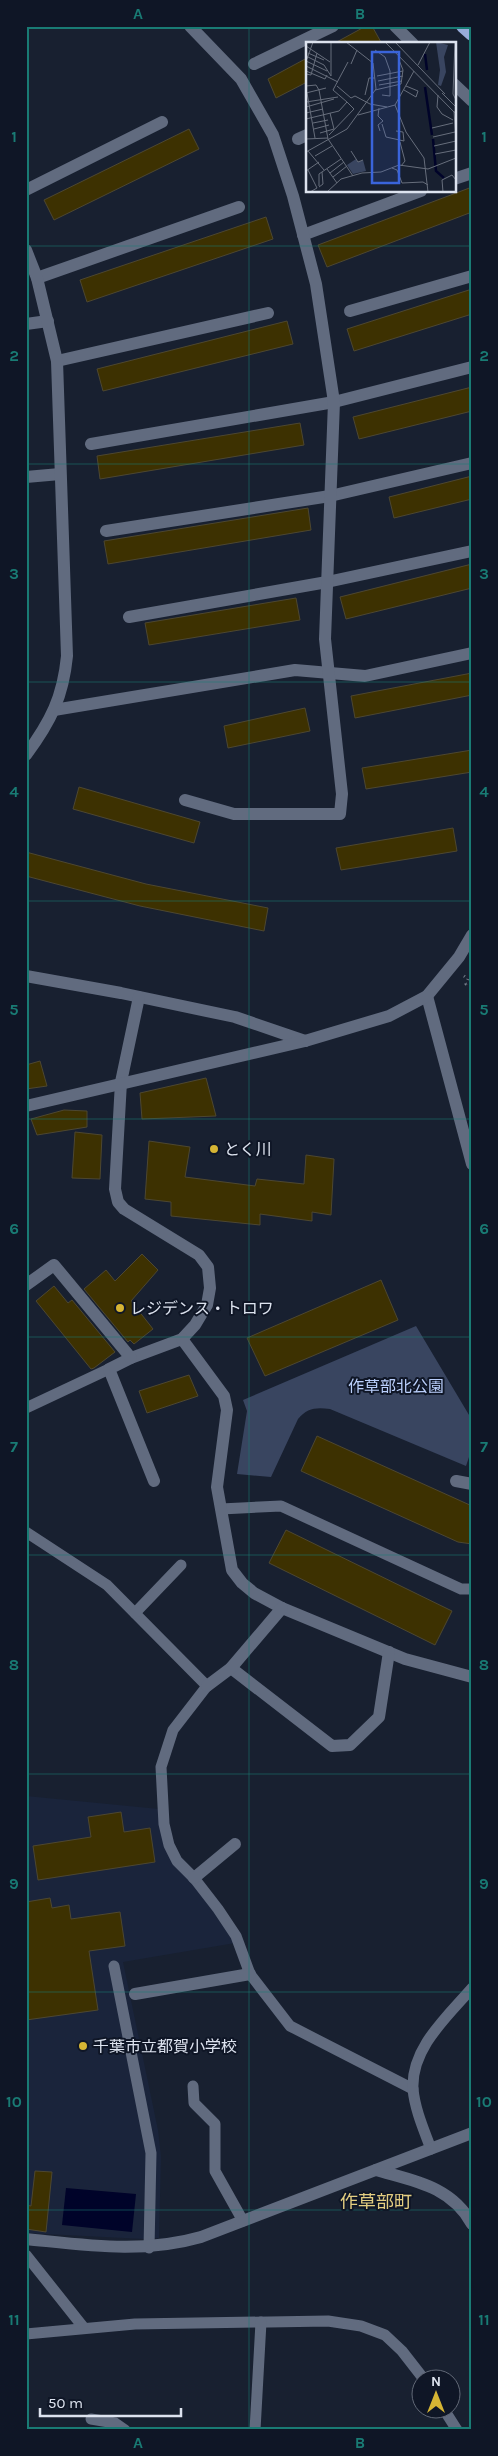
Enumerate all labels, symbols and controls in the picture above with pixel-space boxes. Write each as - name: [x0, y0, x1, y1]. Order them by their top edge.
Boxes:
- text: A: [133, 4, 143, 23]
- text: B: [355, 4, 365, 23]
- inset map: [306, 42, 456, 192]
- text: 1: [11, 127, 17, 146]
- text: 1: [481, 127, 487, 146]
- text: 2: [9, 346, 19, 365]
- text: 2: [479, 346, 489, 365]
- text: 3: [9, 564, 19, 583]
- text: 3: [479, 564, 489, 583]
- text: 4: [9, 782, 19, 801]
- text: 4: [479, 782, 489, 801]
- text: 5: [9, 1000, 19, 1019]
- text: 5: [479, 1000, 489, 1019]
- place label: とく川: [224, 1140, 272, 1159]
- marker: とく川: [208, 1143, 220, 1155]
- text: 6: [9, 1219, 19, 1238]
- text: 6: [479, 1219, 489, 1238]
- place label: レジデンス・トロワ: [130, 1299, 274, 1318]
- marker: レジデンス・トロワ: [114, 1302, 126, 1314]
- park label: 作草部北公園: [348, 1377, 444, 1396]
- text: 7: [10, 1437, 18, 1456]
- text: 7: [480, 1437, 488, 1456]
- text: 8: [9, 1655, 19, 1674]
- text: 8: [479, 1655, 489, 1674]
- text: 9: [9, 1874, 19, 1893]
- text: 9: [479, 1874, 489, 1893]
- place label: 千葉市立都賀小学校: [93, 2037, 237, 2056]
- marker: 千葉市立都賀小学校: [77, 2040, 89, 2052]
- text: 10: [6, 2092, 22, 2111]
- text: 10: [476, 2092, 492, 2111]
- district label: 作草部町: [340, 2191, 412, 2213]
- text: 11: [8, 2310, 20, 2329]
- text: 11: [478, 2310, 490, 2329]
- north arrow: [410, 2368, 460, 2418]
- text: N: [431, 2373, 441, 2390]
- scale bar: [40, 2386, 181, 2418]
- text: 50 m: [48, 2394, 83, 2412]
- text: A: [133, 2433, 143, 2452]
- text: B: [355, 2433, 365, 2452]

